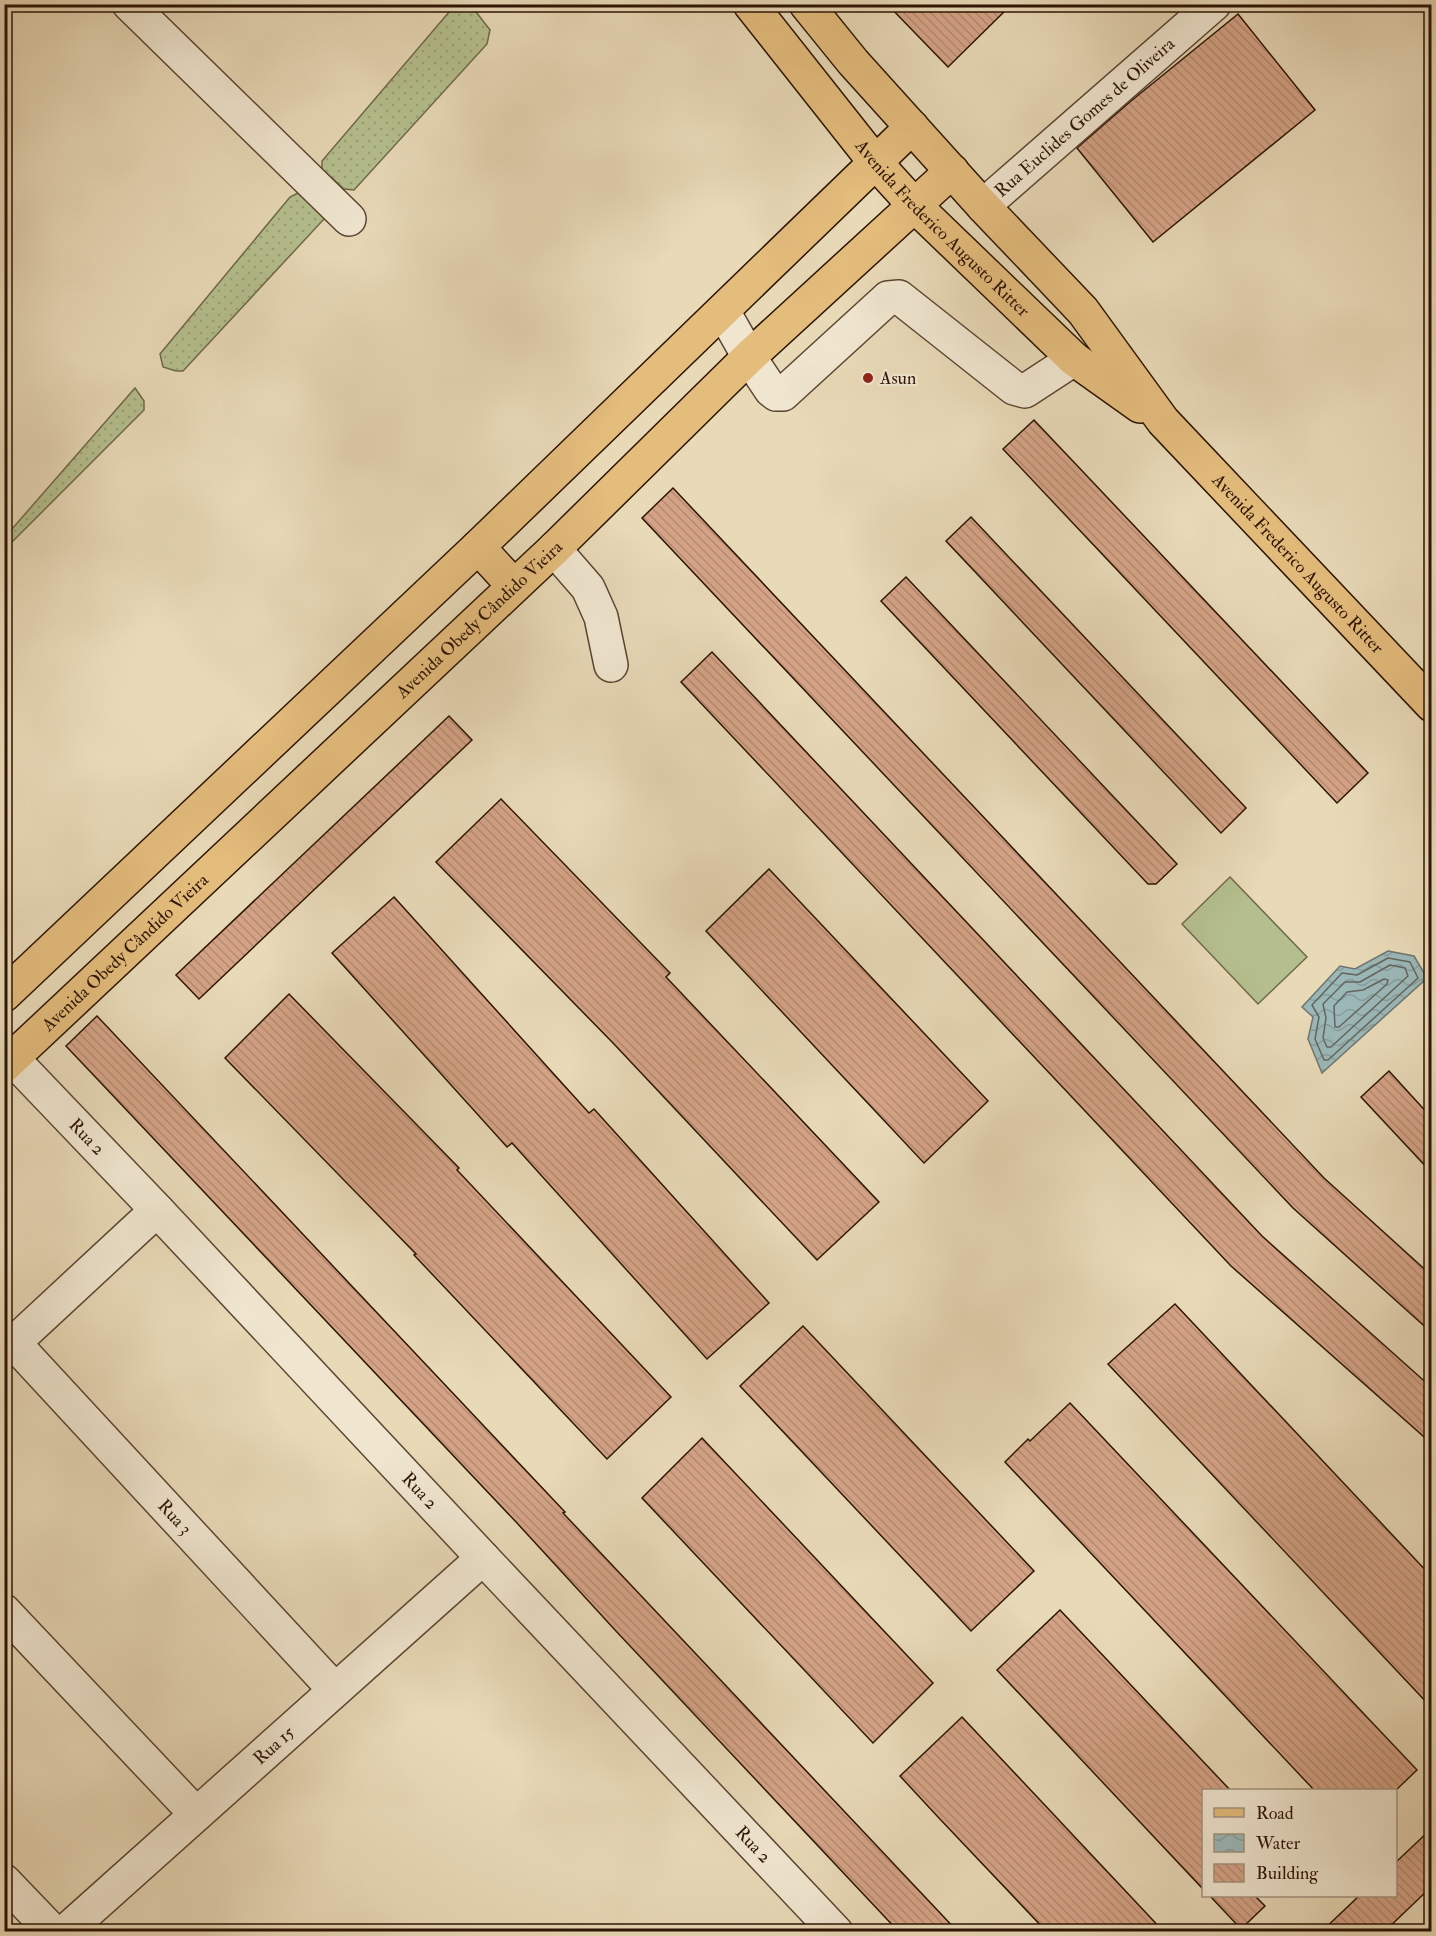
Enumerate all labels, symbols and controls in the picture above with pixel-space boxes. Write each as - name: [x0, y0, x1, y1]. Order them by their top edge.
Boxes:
- street label: Rua Euclides Gomes de Oliveira: [990, 32, 1180, 202]
- street label: Avenida Frederico Augusto Ritter: [849, 135, 1034, 322]
- place label: Asun: [879, 367, 916, 390]
- marker: Asun: [861, 371, 875, 385]
- street label: Avenida Frederico Augusto Ritter: [1206, 468, 1389, 659]
- street label: Avenida Obedy Cândido Vieira: [391, 536, 568, 704]
- street label: Avenida Obedy Cândido Vieira: [36, 868, 214, 1037]
- street label: Rua 2: [64, 1114, 110, 1160]
- street label: Rua 2: [397, 1468, 442, 1514]
- street label: Rua 3: [152, 1495, 197, 1540]
- street label: Rua 15: [249, 1721, 299, 1770]
- legend: [1202, 1789, 1397, 1897]
- text: Road: [1256, 1802, 1294, 1825]
- street label: Rua 2: [730, 1821, 776, 1868]
- text: Water: [1255, 1832, 1300, 1855]
- text: Building: [1256, 1862, 1319, 1885]

